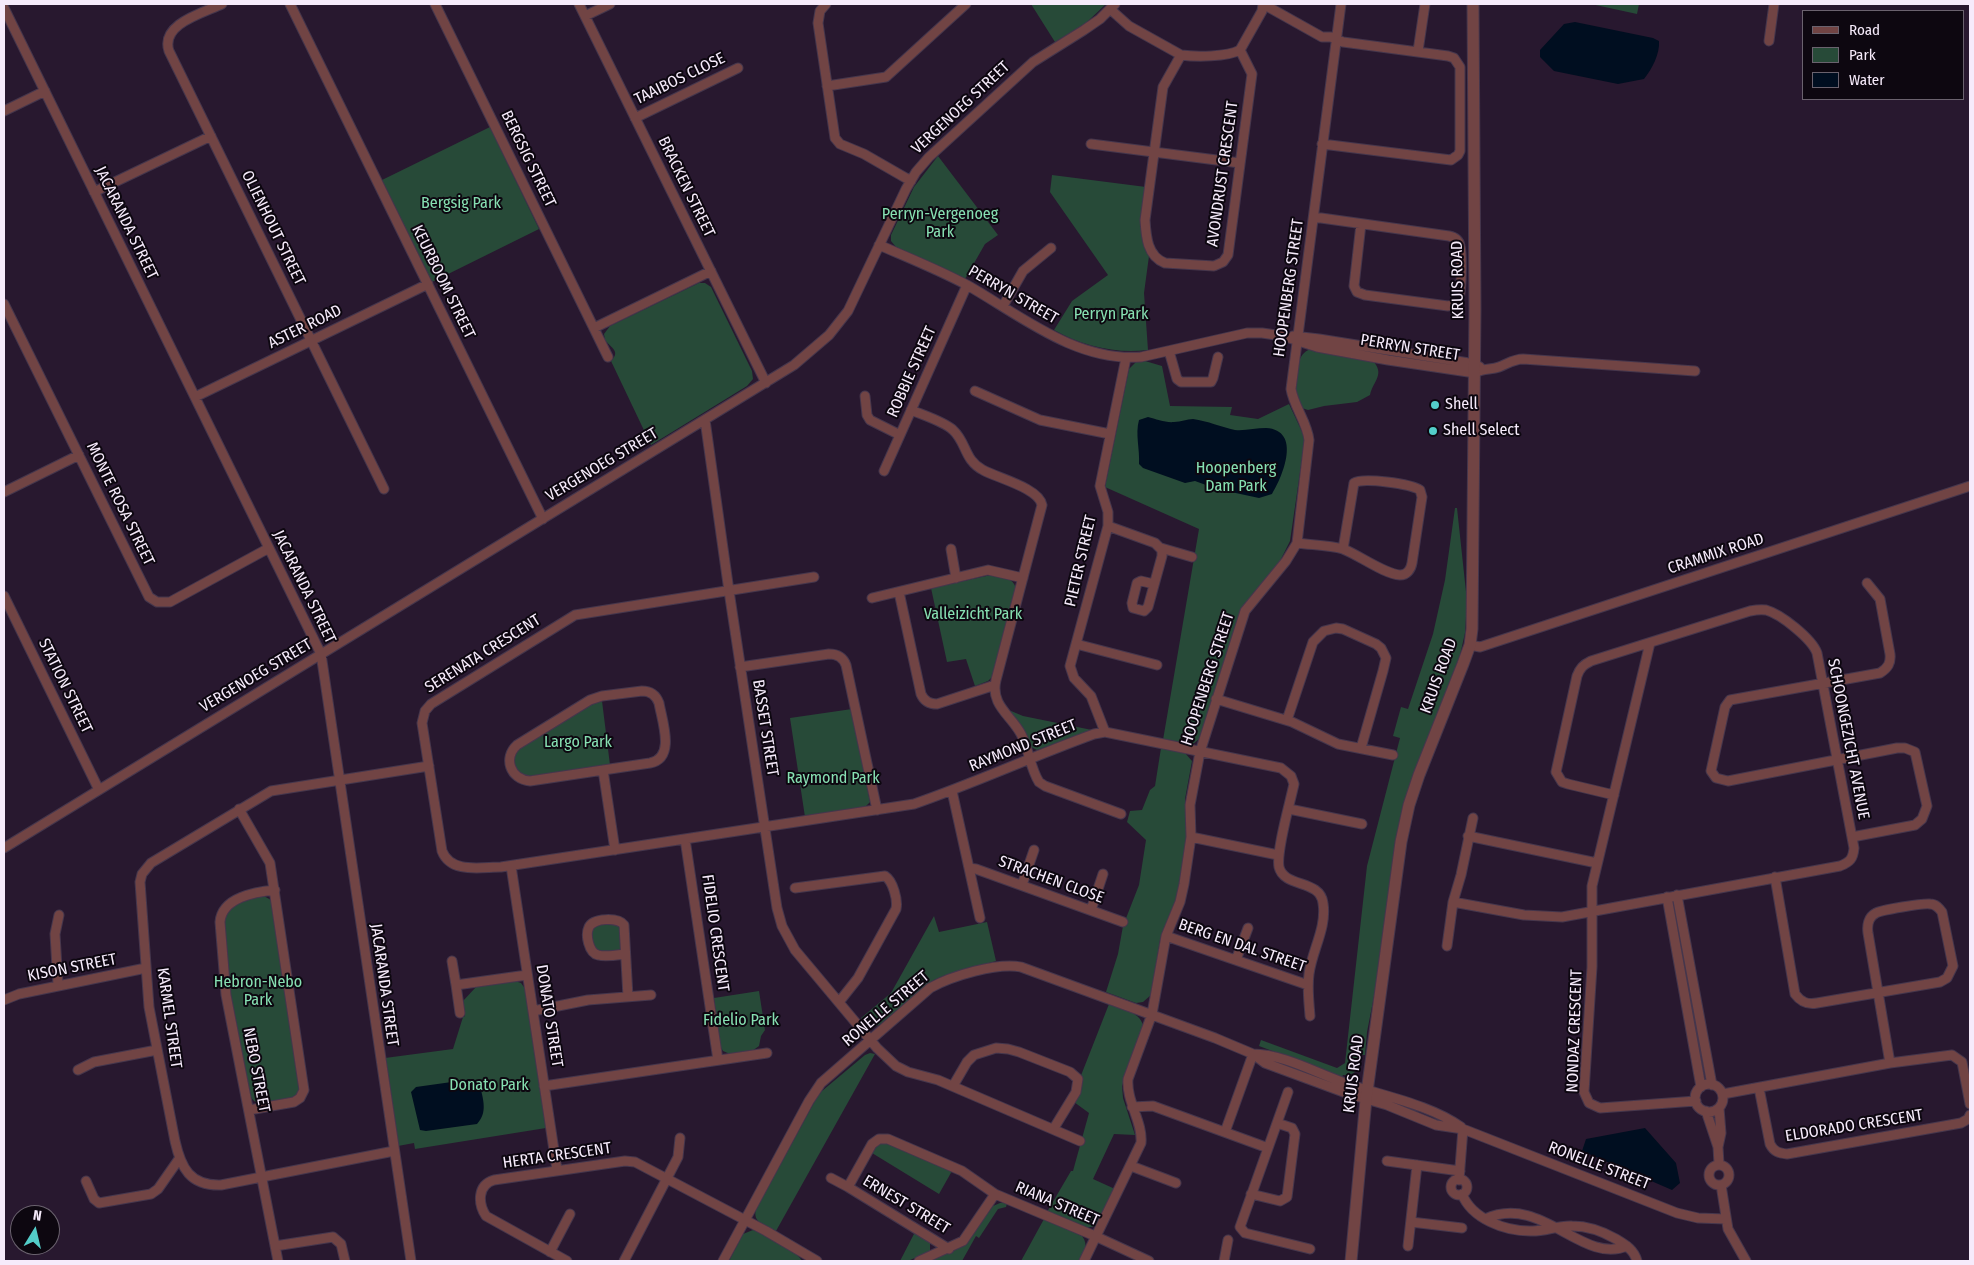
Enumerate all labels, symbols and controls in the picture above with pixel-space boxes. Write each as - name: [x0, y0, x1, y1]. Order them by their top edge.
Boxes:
- legend: [1802, 10, 1964, 100]
- text: Road: [1849, 21, 1880, 39]
- text: Park: [1849, 46, 1876, 64]
- street label: TAAIBOS CLOSE: [632, 49, 728, 109]
- street label: VERGENOEG STREET: [908, 58, 1014, 158]
- text: Water: [1849, 71, 1884, 89]
- street label: AVONDRUST CRESCENT: [1203, 100, 1243, 248]
- street label: BERGSIG STREET: [496, 108, 560, 210]
- street label: BRACKEN STREET: [653, 134, 719, 240]
- street label: JACARANDA STREET: [90, 163, 162, 283]
- street label: OLIENHOUT STREET: [237, 168, 309, 288]
- park label: Bergsig Park: [421, 194, 501, 214]
- park label: Perryn-Vergenoeg Park: [882, 205, 998, 243]
- street label: HOOPENBERG STREET: [1270, 218, 1308, 358]
- street label: KEURBOOM STREET: [407, 222, 479, 342]
- street label: KRUIS ROAD: [1448, 241, 1468, 319]
- street label: PERRYN STREET: [965, 262, 1061, 328]
- street label: ASTER ROAD: [265, 301, 345, 353]
- park label: Perryn Park: [1074, 305, 1148, 325]
- street label: ROBBIE STREET: [883, 323, 941, 421]
- street label: PERRYN STREET: [1359, 331, 1461, 365]
- place label: Shell: [1445, 395, 1478, 415]
- marker: Shell: [1429, 399, 1441, 411]
- place label: Shell Select: [1443, 421, 1519, 441]
- street label: VERGENOEG STREET: [543, 424, 661, 506]
- marker: Shell Select: [1427, 425, 1439, 437]
- street label: MONTE ROSA STREET: [82, 439, 158, 569]
- park label: Hoopenberg Dam Park: [1196, 459, 1276, 497]
- street label: PIETER STREET: [1061, 513, 1101, 609]
- street label: JACARANDA STREET: [268, 527, 340, 647]
- street label: CRAMMIX ROAD: [1666, 529, 1766, 579]
- park label: Valleizicht Park: [924, 605, 1022, 625]
- street label: HOOPENBERG STREET: [1177, 610, 1239, 748]
- street label: SERENATA CRESCENT: [422, 611, 544, 697]
- street label: STATION STREET: [34, 635, 96, 737]
- street label: VERGENOEG STREET: [197, 635, 315, 717]
- street label: KRUIS ROAD: [1417, 636, 1461, 716]
- street label: SCHOONGEZICHT AVENUE: [1823, 657, 1873, 821]
- street label: BASSET STREET: [748, 678, 782, 778]
- street label: RAYMOND STREET: [966, 716, 1080, 776]
- park label: Largo Park: [544, 733, 612, 753]
- park label: Raymond Park: [786, 769, 880, 789]
- street label: STRACHEN CLOSE: [996, 852, 1106, 908]
- street label: FIDELIO CRESCENT: [697, 873, 733, 993]
- street label: BERG EN DAL STREET: [1176, 915, 1308, 977]
- street label: JACARANDA STREET: [366, 923, 402, 1047]
- street label: KISON STREET: [26, 950, 118, 986]
- street label: DONATO STREET: [531, 963, 567, 1069]
- street label: KARMEL STREET: [152, 966, 186, 1070]
- street label: RONELLE STREET: [839, 967, 933, 1051]
- street label: NONDAZ CRESCENT: [1563, 969, 1587, 1093]
- park label: Hebron-Nebo Park: [214, 973, 302, 1011]
- park label: Fidelio Park: [703, 1011, 779, 1031]
- street label: NEBO STREET: [238, 1026, 274, 1114]
- street label: KRUIS ROAD: [1340, 1034, 1368, 1114]
- park label: Donato Park: [449, 1076, 529, 1096]
- street label: ELDORADO CRESCENT: [1784, 1106, 1924, 1146]
- street label: RONELLE STREET: [1545, 1138, 1653, 1194]
- street label: HERTA CRESCENT: [502, 1139, 612, 1173]
- street label: ERNEST STREET: [859, 1171, 953, 1239]
- street label: RIANA STREET: [1012, 1178, 1102, 1230]
- north arrow: [10, 1205, 60, 1255]
- text: N: [32, 1207, 43, 1225]

